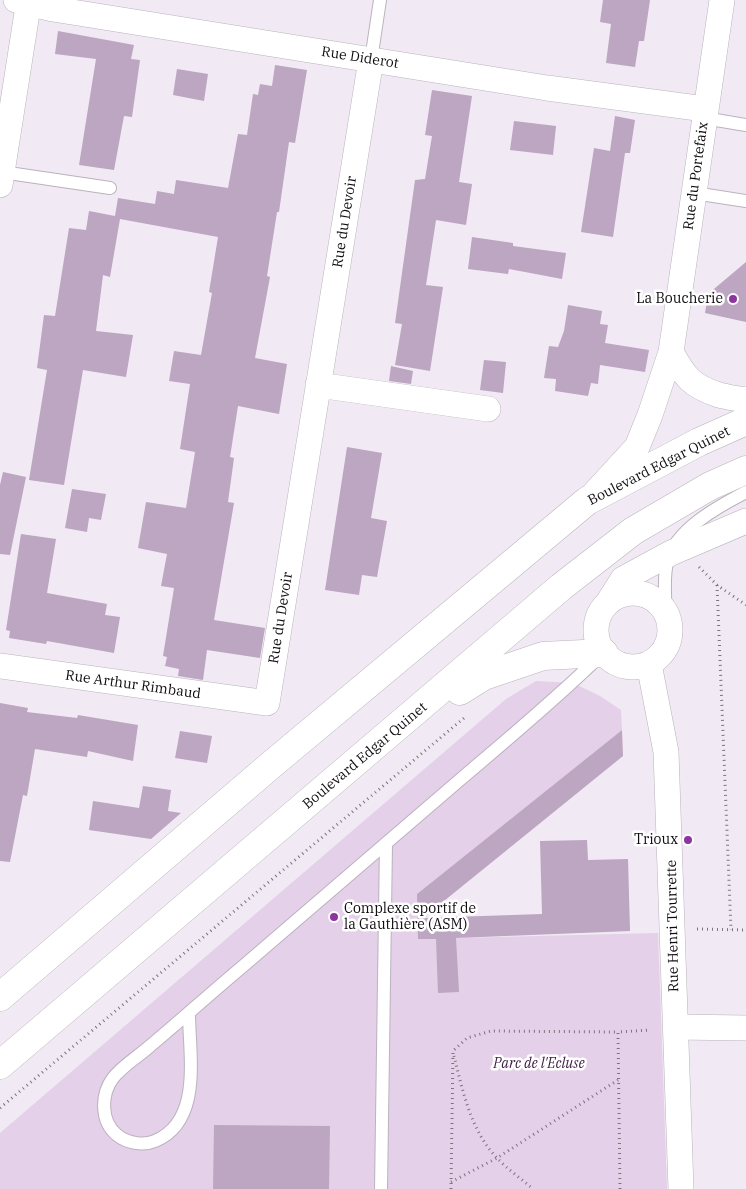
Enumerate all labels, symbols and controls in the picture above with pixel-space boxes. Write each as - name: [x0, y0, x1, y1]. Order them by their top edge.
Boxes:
- street label: Rue Diderot: [320, 44, 400, 72]
- street label: Rue du Portefaix: [680, 121, 712, 231]
- street label: Rue du Devoir: [329, 175, 361, 269]
- place label: La Boucherie: [636, 291, 723, 307]
- marker: La Boucherie: [727, 293, 739, 305]
- street label: Boulevard Edgar Quinet: [585, 423, 733, 509]
- street label: Rue du Devoir: [265, 571, 297, 665]
- street label: Rue Arthur Rimbaud: [64, 667, 202, 703]
- street label: Boulevard Edgar Quinet: [299, 699, 431, 813]
- place label: Trioux: [634, 832, 678, 848]
- marker: Trioux: [682, 834, 694, 846]
- street label: Rue Henri Tourrette: [663, 860, 683, 992]
- place label: Complexe sportif de la Gauthière (ASM): [344, 901, 476, 934]
- marker: Complexe sportif de la Gauthière (ASM): [328, 911, 340, 923]
- park label: Parc de l'Ecluse: [493, 1056, 585, 1072]

